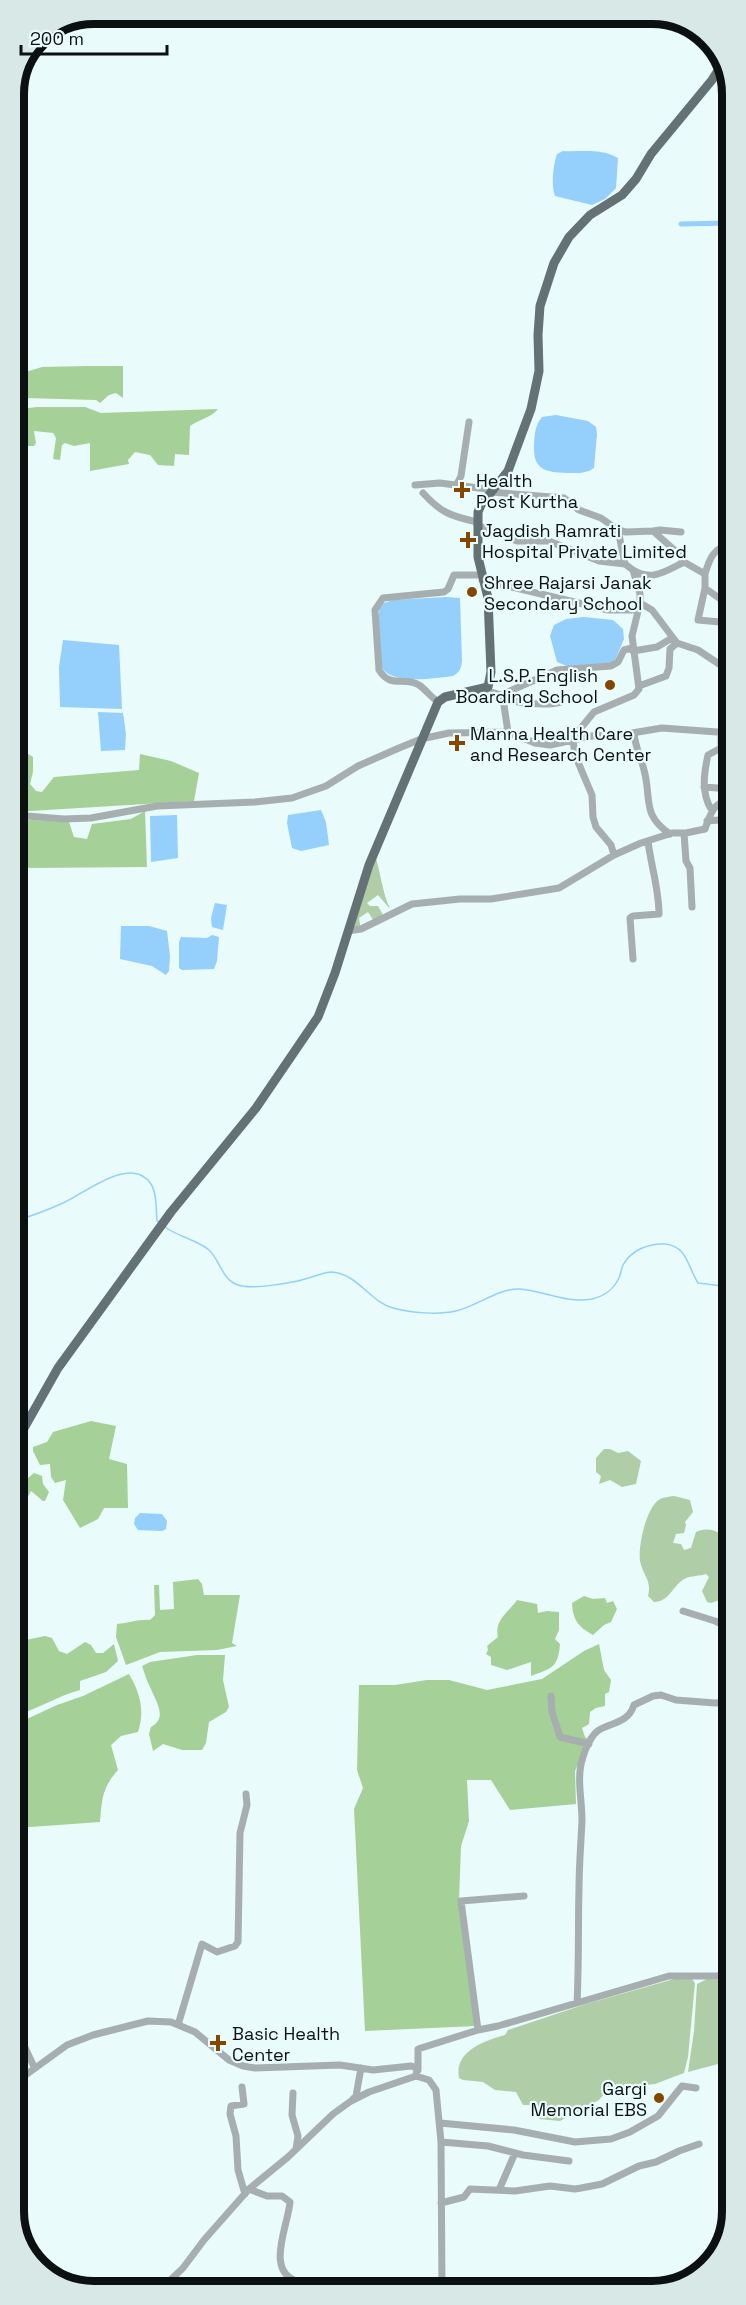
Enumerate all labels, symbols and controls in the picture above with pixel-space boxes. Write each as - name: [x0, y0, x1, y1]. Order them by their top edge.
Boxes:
- scale bar: [21, 18, 166, 56]
- text: 200 m: [30, 27, 84, 50]
- place label: Health Post Kurtha: [476, 469, 578, 513]
- marker: Health Post Kurtha: [453, 481, 471, 499]
- place label: Jagdish Ramrati Hospital Private Limited: [482, 519, 687, 563]
- marker: Jagdish Ramrati Hospital Private Limited: [459, 531, 477, 549]
- place label: Shree Rajarsi Janak Secondary School: [484, 571, 652, 615]
- marker: Shree Rajarsi Janak Secondary School: [465, 585, 479, 599]
- place label: L.S.P. English Boarding School: [455, 664, 598, 708]
- marker: L.S.P. English Boarding School: [603, 678, 617, 692]
- place label: Manna Health Care and Research Center: [470, 722, 652, 766]
- marker: Manna Health Care and Research Center: [448, 734, 466, 752]
- place label: Basic Health Center: [232, 2022, 340, 2066]
- marker: Basic Health Center: [209, 2034, 227, 2052]
- place label: Gargi Memorial EBS: [531, 2077, 647, 2121]
- marker: Gargi Memorial EBS: [652, 2091, 666, 2105]

